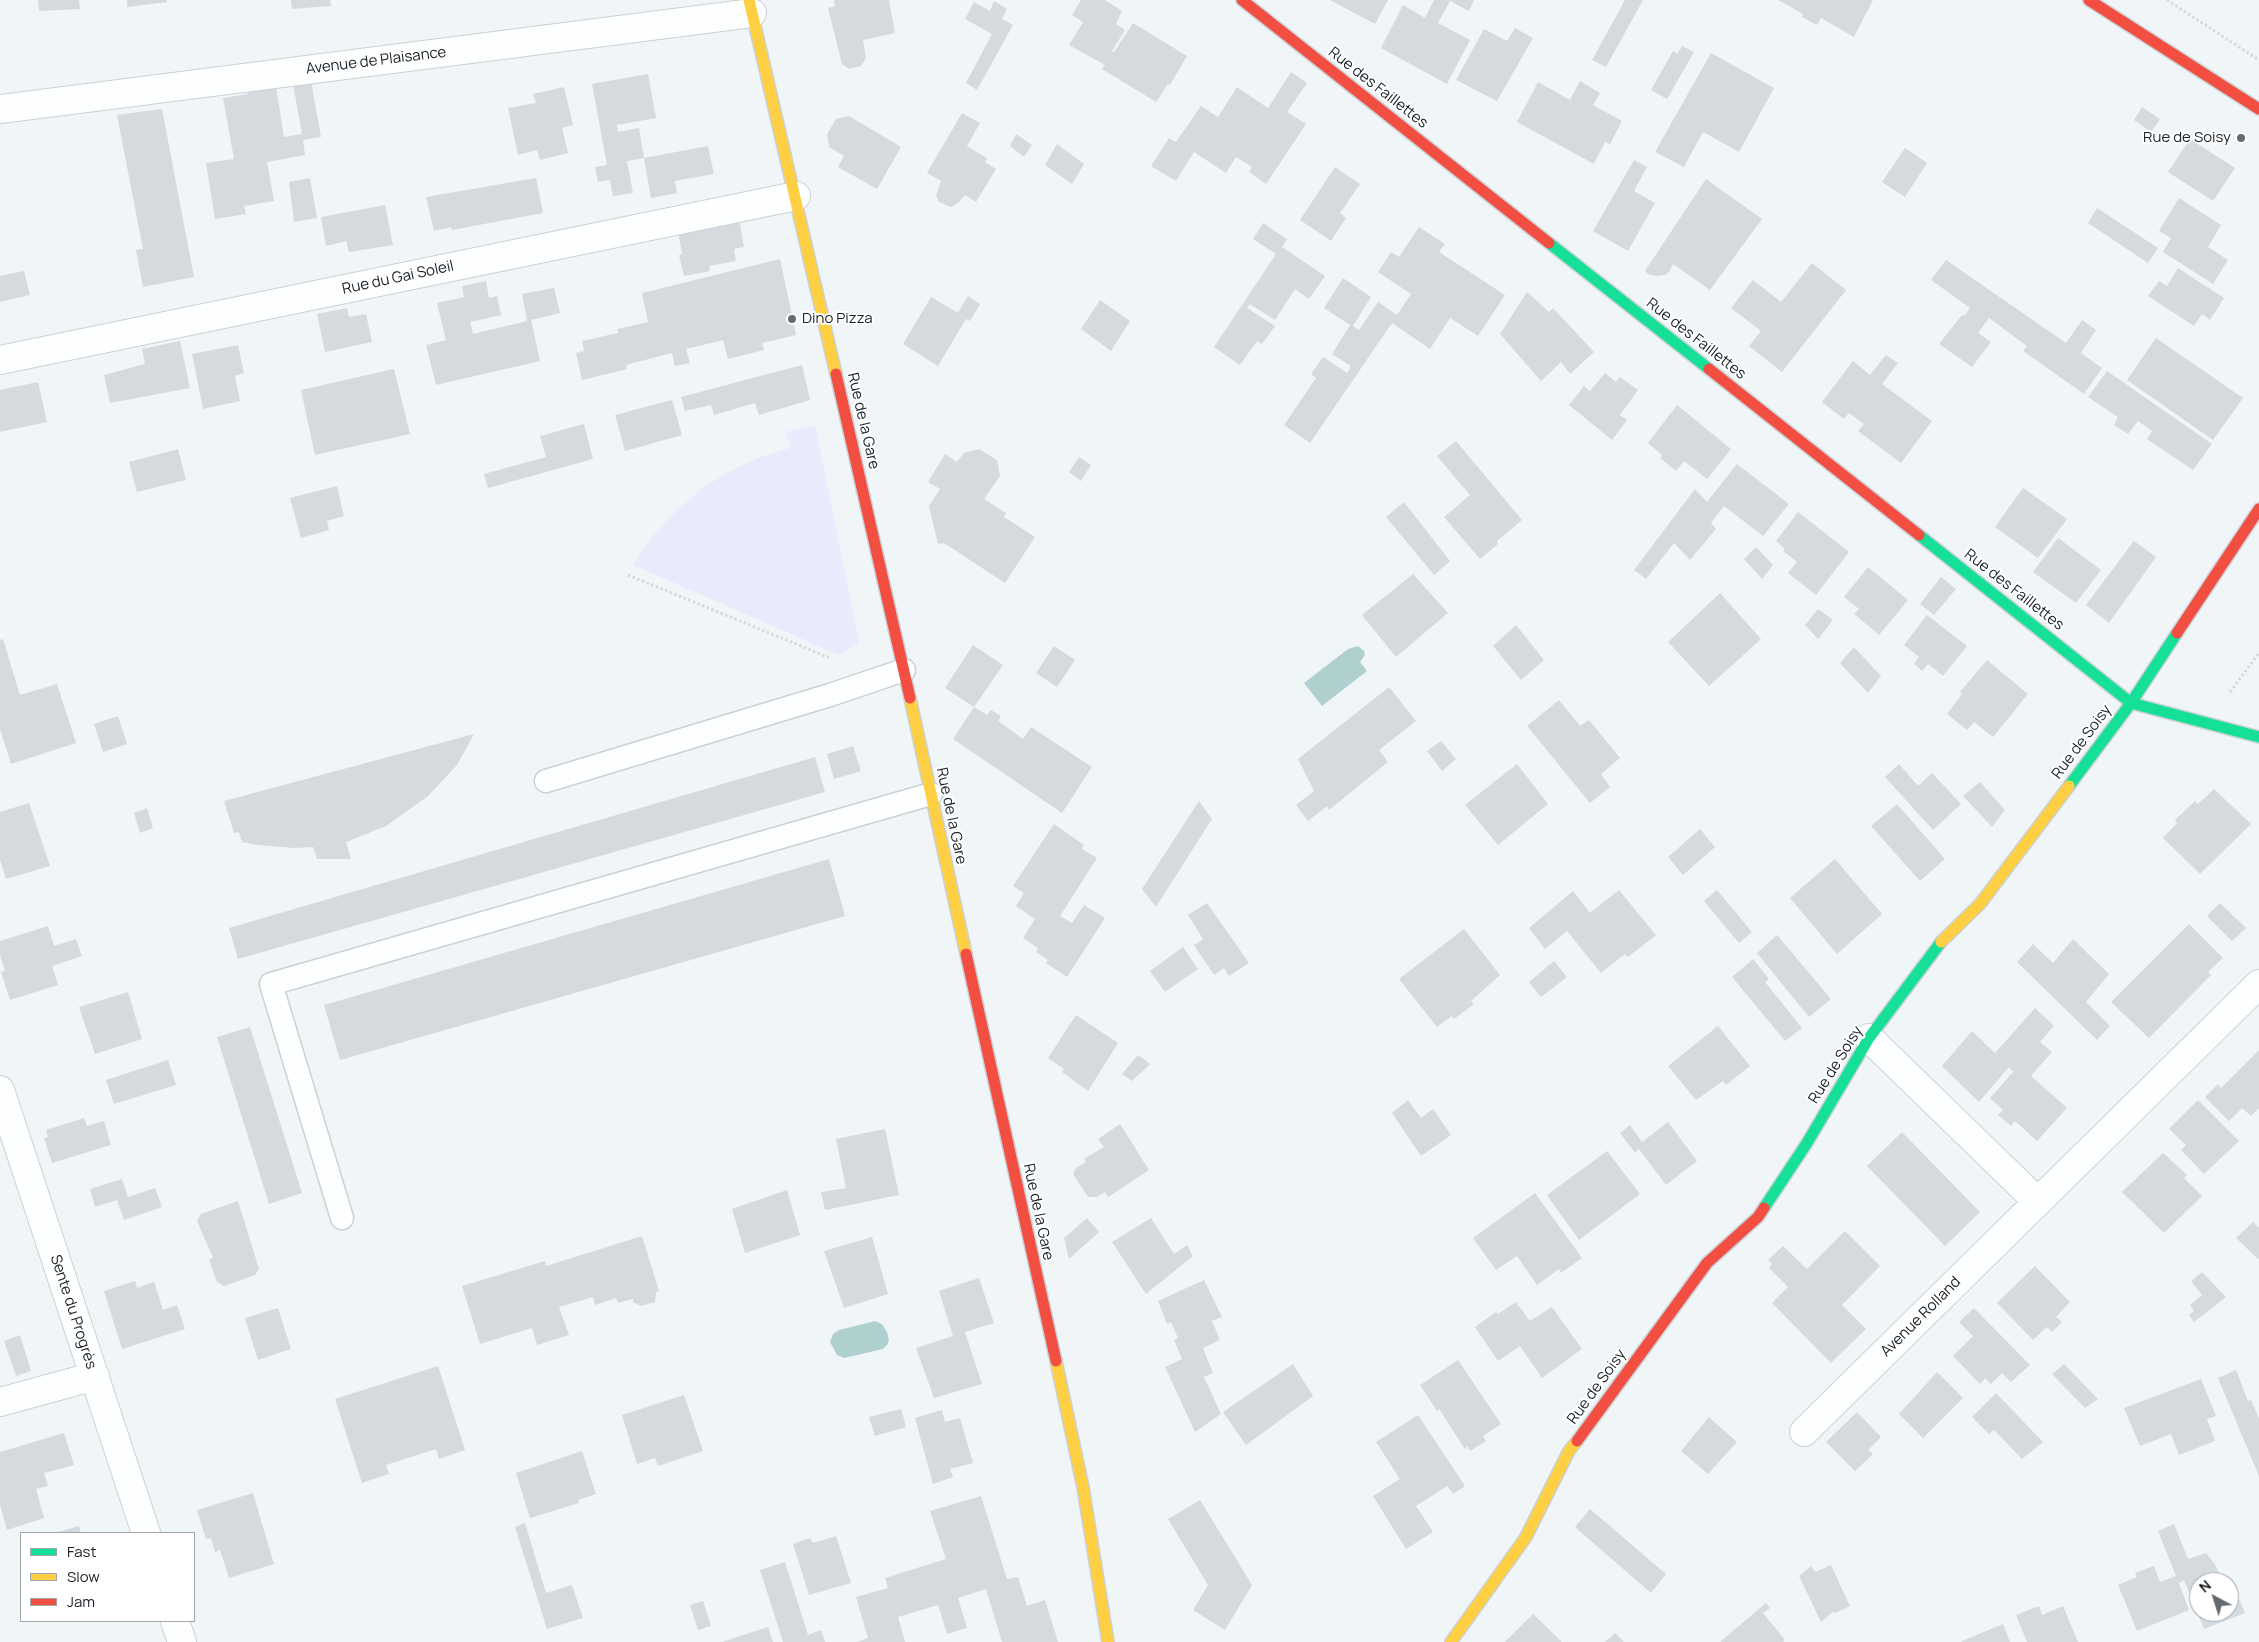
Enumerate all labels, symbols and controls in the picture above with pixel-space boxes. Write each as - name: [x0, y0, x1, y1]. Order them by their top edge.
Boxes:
- street label: Avenue de Plaisance: [305, 43, 447, 79]
- street label: Rue des Faillettes: [1325, 44, 1431, 132]
- place label: Rue de Soisy: [2143, 129, 2231, 147]
- marker: Rue de Soisy: [2235, 132, 2247, 144]
- street label: Rue du Gai Soleil: [341, 257, 455, 299]
- street label: Rue des Faillettes: [1643, 295, 1749, 383]
- place label: Dino Pizza: [802, 310, 873, 328]
- marker: Dino Pizza: [786, 313, 798, 325]
- street label: Rue de la Gare: [843, 371, 883, 471]
- street label: Rue des Faillettes: [1961, 546, 2067, 634]
- street label: Rue de Soisy: [2048, 701, 2116, 783]
- street label: Rue de la Gare: [932, 766, 970, 866]
- street label: Rue de Soisy: [1805, 1023, 1867, 1107]
- street label: Rue de la Gare: [1019, 1162, 1057, 1262]
- street label: Sente du Progrès: [46, 1253, 100, 1371]
- street label: Avenue Rolland: [1877, 1273, 1965, 1361]
- street label: Rue de Soisy: [1564, 1346, 1630, 1428]
- legend: [20, 1532, 195, 1622]
- text: Fast: [67, 1541, 96, 1562]
- text: Slow: [67, 1566, 100, 1587]
- north arrow: [2189, 1572, 2239, 1622]
- text: N: [2195, 1575, 2215, 1596]
- text: Jam: [67, 1591, 95, 1612]

